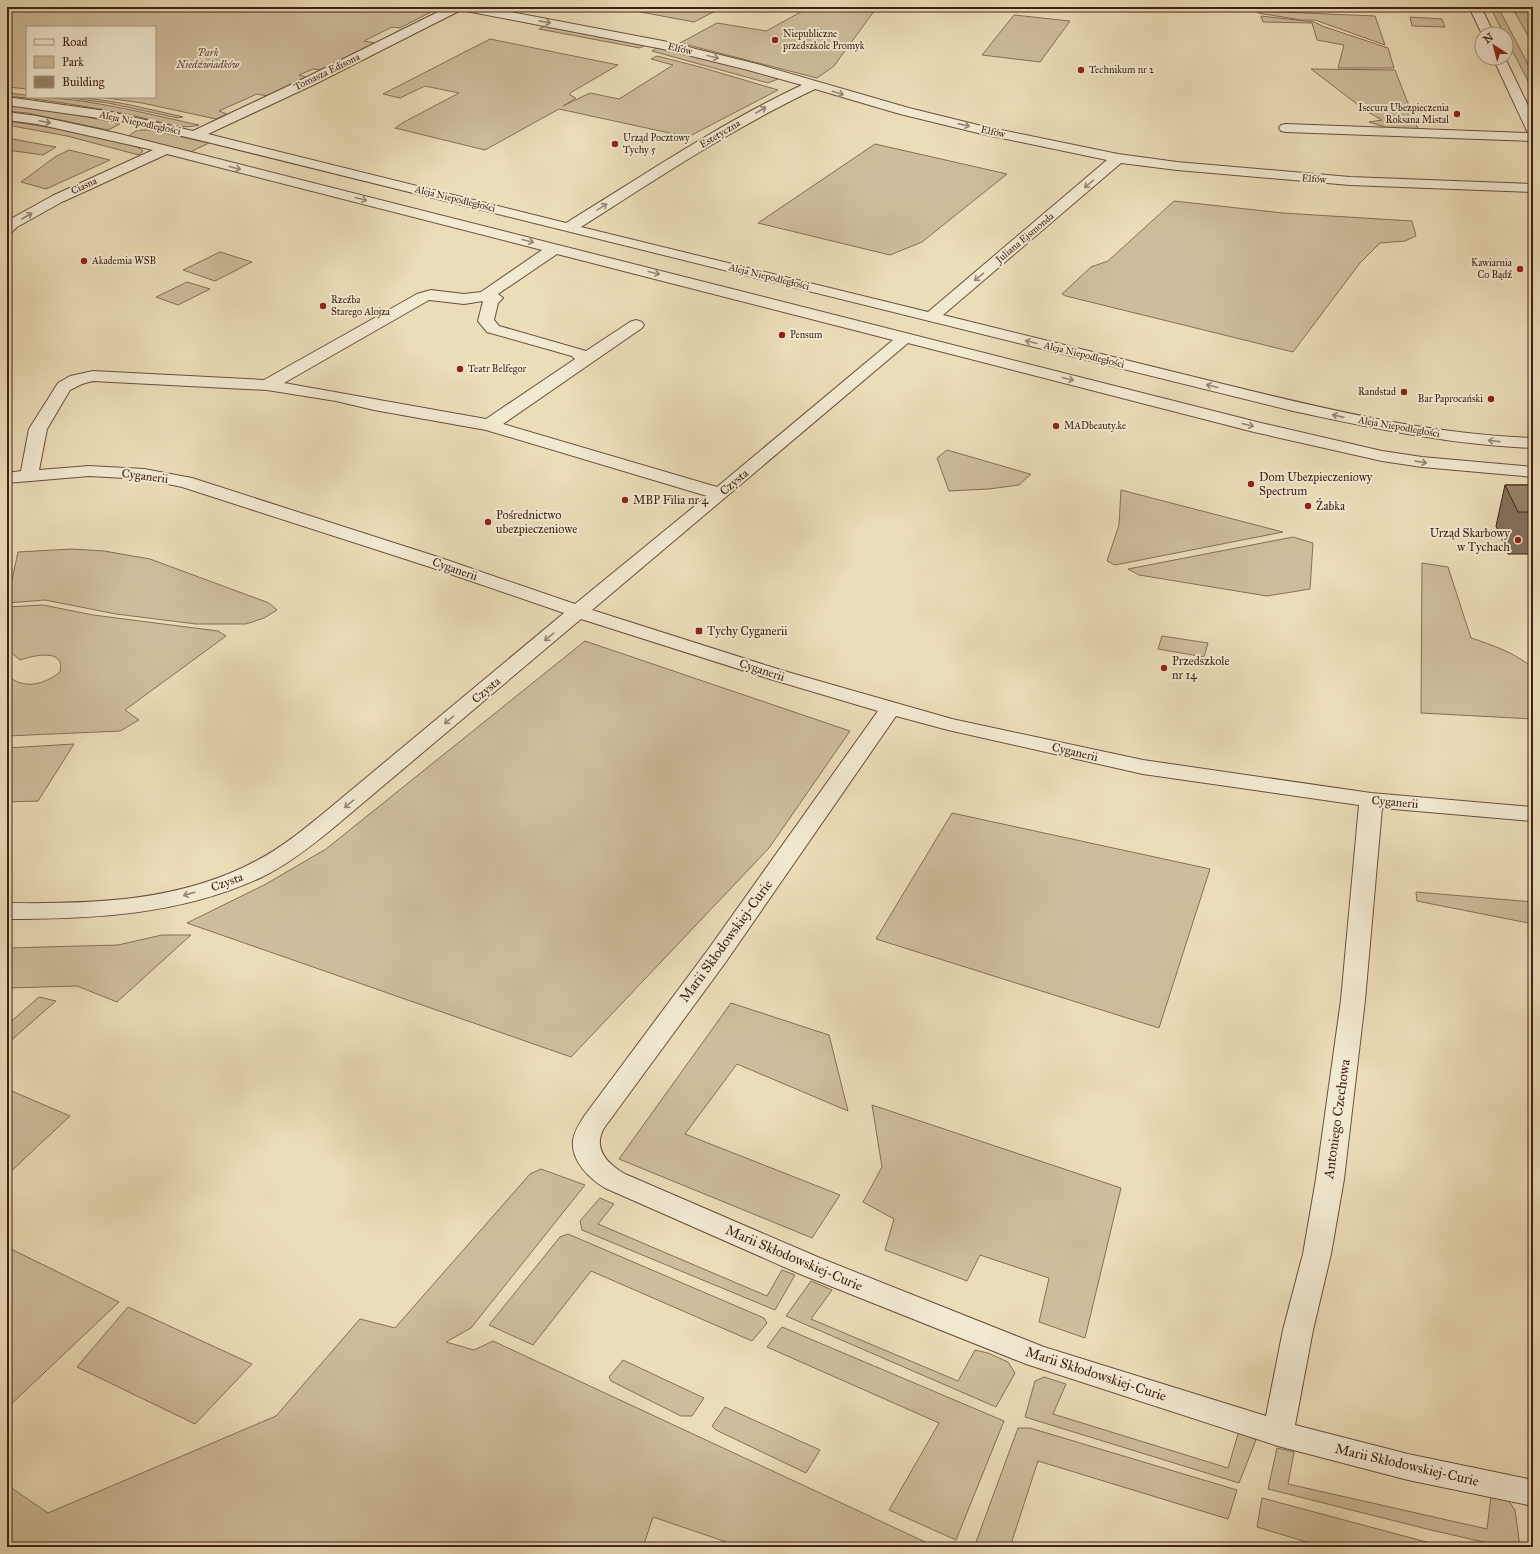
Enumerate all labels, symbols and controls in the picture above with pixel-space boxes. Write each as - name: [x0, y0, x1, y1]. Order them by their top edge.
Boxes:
- one-way arrow: [538, 18, 551, 26]
- legend: [26, 26, 156, 98]
- north arrow: [1474, 26, 1514, 66]
- place label: Niepubliczne przedszkole Promyk: [782, 28, 865, 52]
- text: N: [1481, 30, 1497, 46]
- text: Road: [62, 35, 88, 49]
- marker: Niepubliczne przedszkole Promyk: [770, 35, 780, 45]
- street label: Elfów: [667, 40, 694, 58]
- park label: Park Niedźwiadków: [176, 47, 241, 71]
- street label: Tomasza Edisona: [292, 51, 363, 93]
- one-way arrow: [706, 54, 719, 61]
- text: Park: [62, 55, 84, 69]
- place label: Technikum nr 2: [1089, 64, 1154, 76]
- marker: Technikum nr 2: [1076, 65, 1086, 75]
- text: Building: [62, 75, 105, 90]
- one-way arrow: [832, 89, 844, 97]
- place label: Isecura Ubezpieczenia Roksana Mistal: [1358, 102, 1450, 126]
- one-way arrow: [755, 105, 767, 113]
- street label: Aleja Niepodległości: [97, 108, 182, 138]
- marker: Isecura Ubezpieczenia Roksana Mistal: [1452, 109, 1462, 119]
- street label: Estetyczna: [698, 117, 743, 151]
- one-way arrow: [39, 119, 52, 127]
- one-way arrow: [957, 122, 970, 130]
- street label: Elfów: [980, 124, 1007, 141]
- place label: Urząd Pocztowy Tychy 5: [623, 132, 690, 156]
- marker: Urząd Pocztowy Tychy 5: [610, 139, 620, 149]
- one-way arrow: [228, 164, 241, 172]
- street label: Elfów: [1301, 172, 1327, 186]
- street label: Ciasna: [69, 175, 100, 197]
- one-way arrow: [1084, 179, 1094, 188]
- street label: Aleja Niepodległości: [412, 183, 497, 215]
- one-way arrow: [354, 196, 367, 204]
- one-way arrow: [596, 202, 608, 210]
- street label: Juliana Ejsmonda: [993, 210, 1058, 267]
- one-way arrow: [21, 211, 33, 219]
- one-way arrow: [521, 238, 534, 246]
- place label: Akademia WSB: [91, 255, 156, 267]
- marker: Akademia WSB: [79, 256, 89, 266]
- place label: Kawiarnia Co Bądź: [1471, 257, 1513, 281]
- street label: Aleja Niepodległości: [726, 261, 811, 293]
- marker: Kawiarnia Co Bądź: [1515, 264, 1525, 274]
- one-way arrow: [647, 270, 660, 278]
- one-way arrow: [974, 272, 984, 281]
- place label: Rzeźba Starego Alojza: [331, 294, 391, 318]
- marker: Rzeźba Starego Alojza: [318, 301, 328, 311]
- place label: Pensum: [790, 329, 823, 341]
- marker: Pensum: [777, 330, 787, 340]
- one-way arrow: [1025, 338, 1038, 346]
- street label: Aleja Niepodległości: [1041, 339, 1126, 371]
- place label: Teatr Belfegor: [468, 363, 527, 375]
- marker: Teatr Belfegor: [455, 364, 465, 374]
- one-way arrow: [1061, 376, 1074, 384]
- one-way arrow: [1205, 382, 1218, 389]
- place label: Randstad: [1358, 386, 1396, 398]
- marker: Randstad: [1399, 387, 1409, 397]
- place label: Bar Paprocański: [1418, 393, 1483, 405]
- marker: Bar Paprocański: [1486, 394, 1496, 404]
- one-way arrow: [1332, 411, 1345, 419]
- street label: Aleja Niepodległości: [1356, 414, 1441, 440]
- place label: MADbeauty.ke: [1064, 420, 1126, 432]
- marker: MADbeauty.ke: [1051, 421, 1061, 431]
- one-way arrow: [1241, 421, 1254, 429]
- one-way arrow: [1488, 437, 1501, 444]
- one-way arrow: [1414, 458, 1427, 466]
- street label: Czysta: [717, 465, 752, 498]
- street label: Cyganerii: [121, 466, 170, 487]
- place label: Dom Ubezpieczeniowy Spectrum: [1259, 470, 1373, 498]
- marker: Dom Ubezpieczeniowy Spectrum: [1246, 479, 1256, 489]
- place label: MBP Filia nr 4: [633, 493, 709, 507]
- marker: MBP Filia nr 4: [620, 495, 630, 505]
- place label: Żabka: [1316, 498, 1346, 513]
- marker: Żabka: [1303, 501, 1313, 511]
- place label: Pośrednictwo ubezpieczeniowe: [496, 508, 577, 536]
- marker: Pośrednictwo ubezpieczeniowe: [483, 517, 493, 527]
- place label: Urząd Skarbowy w Tychach: [1430, 526, 1510, 554]
- marker: Urząd Skarbowy w Tychach: [1513, 535, 1523, 545]
- street label: Cyganerii: [430, 555, 480, 584]
- place label: Tychy Cyganerii: [707, 624, 788, 639]
- marker: Tychy Cyganerii: [694, 626, 704, 636]
- one-way arrow: [543, 632, 554, 641]
- place label: Przedszkole nr 14: [1172, 654, 1230, 682]
- street label: Cyganerii: [737, 656, 787, 685]
- marker: Przedszkole nr 14: [1159, 663, 1169, 673]
- street label: Czysta: [469, 673, 504, 706]
- one-way arrow: [444, 716, 454, 725]
- street label: Cyganerii: [1050, 740, 1100, 765]
- street label: Cyganerii: [1371, 793, 1420, 812]
- one-way arrow: [344, 799, 355, 808]
- street label: Czysta: [209, 869, 246, 894]
- street label: Marii Skłodowskiej-Curie: [676, 876, 776, 1006]
- one-way arrow: [183, 891, 196, 898]
- street label: Antoniego Czechowa: [1320, 1058, 1354, 1181]
- street label: Marii Skłodowskiej-Curie: [723, 1221, 865, 1295]
- street label: Marii Skłodowskiej-Curie: [1023, 1343, 1169, 1405]
- street label: Marii Skłodowskiej-Curie: [1333, 1440, 1481, 1490]

